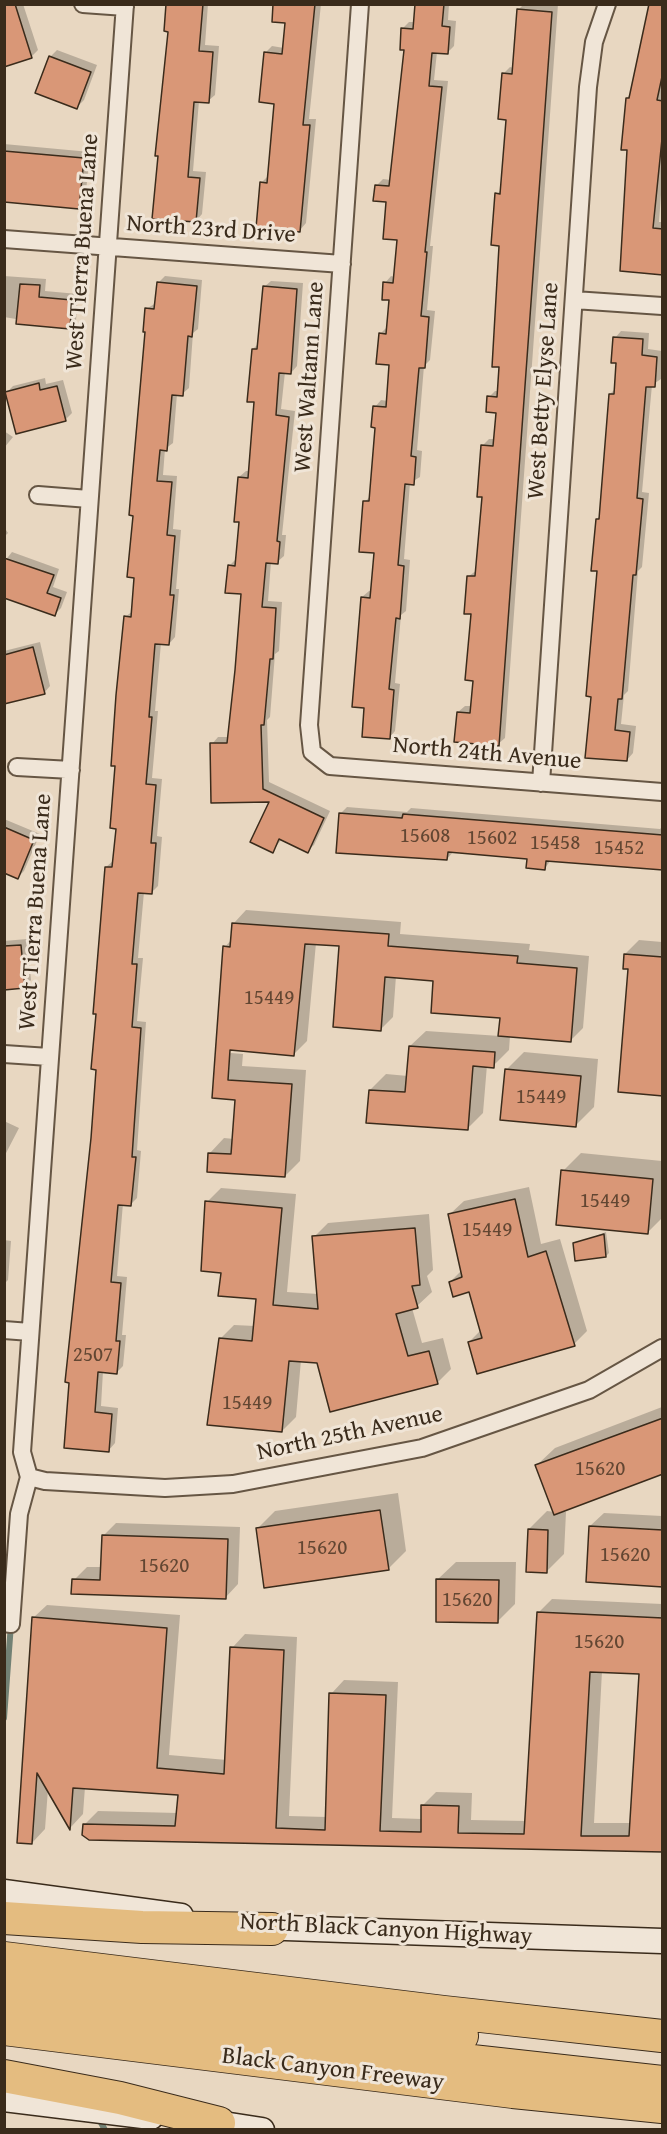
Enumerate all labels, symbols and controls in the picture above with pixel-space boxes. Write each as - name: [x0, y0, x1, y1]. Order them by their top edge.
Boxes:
- street label: West Tierra Buena Lane: [60, 133, 106, 371]
- street label: North 23rd Drive: [125, 210, 297, 250]
- street label: West Waltann Lane: [289, 281, 331, 473]
- street label: West Betty Elyse Lane: [522, 281, 566, 501]
- street label: North 24th Avenue: [392, 731, 582, 777]
- street label: West Tierra Buena Lane: [13, 793, 59, 1031]
- house number: 15608: [400, 824, 450, 850]
- house number: 15602: [467, 826, 517, 852]
- house number: 15458: [530, 831, 580, 857]
- house number: 15452: [594, 836, 644, 862]
- house number: 15449: [244, 986, 294, 1012]
- house number: 15449: [516, 1085, 566, 1111]
- house number: 15449: [580, 1189, 630, 1215]
- house number: 15449: [462, 1218, 512, 1244]
- house number: 2507: [73, 1343, 113, 1369]
- house number: 15449: [222, 1391, 272, 1417]
- street label: North 25th Avenue: [254, 1400, 446, 1468]
- house number: 15620: [575, 1457, 625, 1483]
- house number: 15620: [297, 1536, 347, 1562]
- house number: 15620: [600, 1543, 650, 1569]
- house number: 15620: [139, 1554, 189, 1580]
- house number: 15620: [442, 1588, 492, 1614]
- house number: 15620: [574, 1630, 624, 1656]
- street label: North Black Canyon Highway: [239, 1908, 533, 1952]
- street label: Black Canyon Freeway: [220, 2042, 446, 2098]

